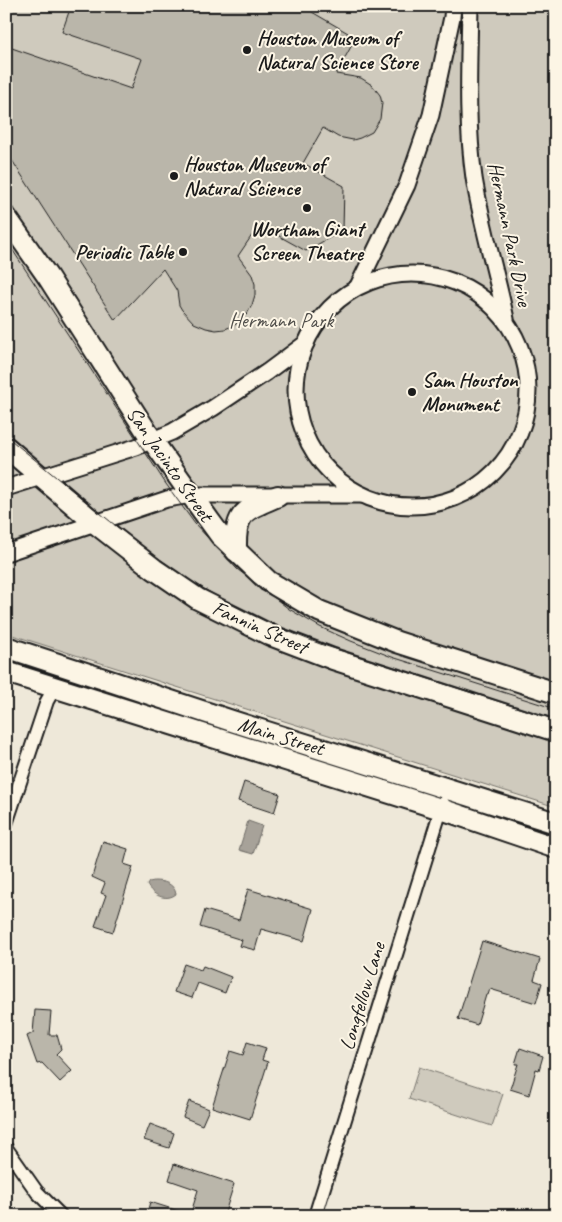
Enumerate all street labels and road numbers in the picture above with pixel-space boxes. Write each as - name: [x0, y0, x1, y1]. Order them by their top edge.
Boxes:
- street label: Hermann Park Drive: [482, 160, 538, 310]
- street label: San Jacinto Street: [121, 402, 220, 528]
- street label: Fannin Street: [208, 595, 314, 661]
- street label: Main Street: [235, 711, 329, 762]
- street label: Longfellow Lane: [333, 938, 391, 1053]

